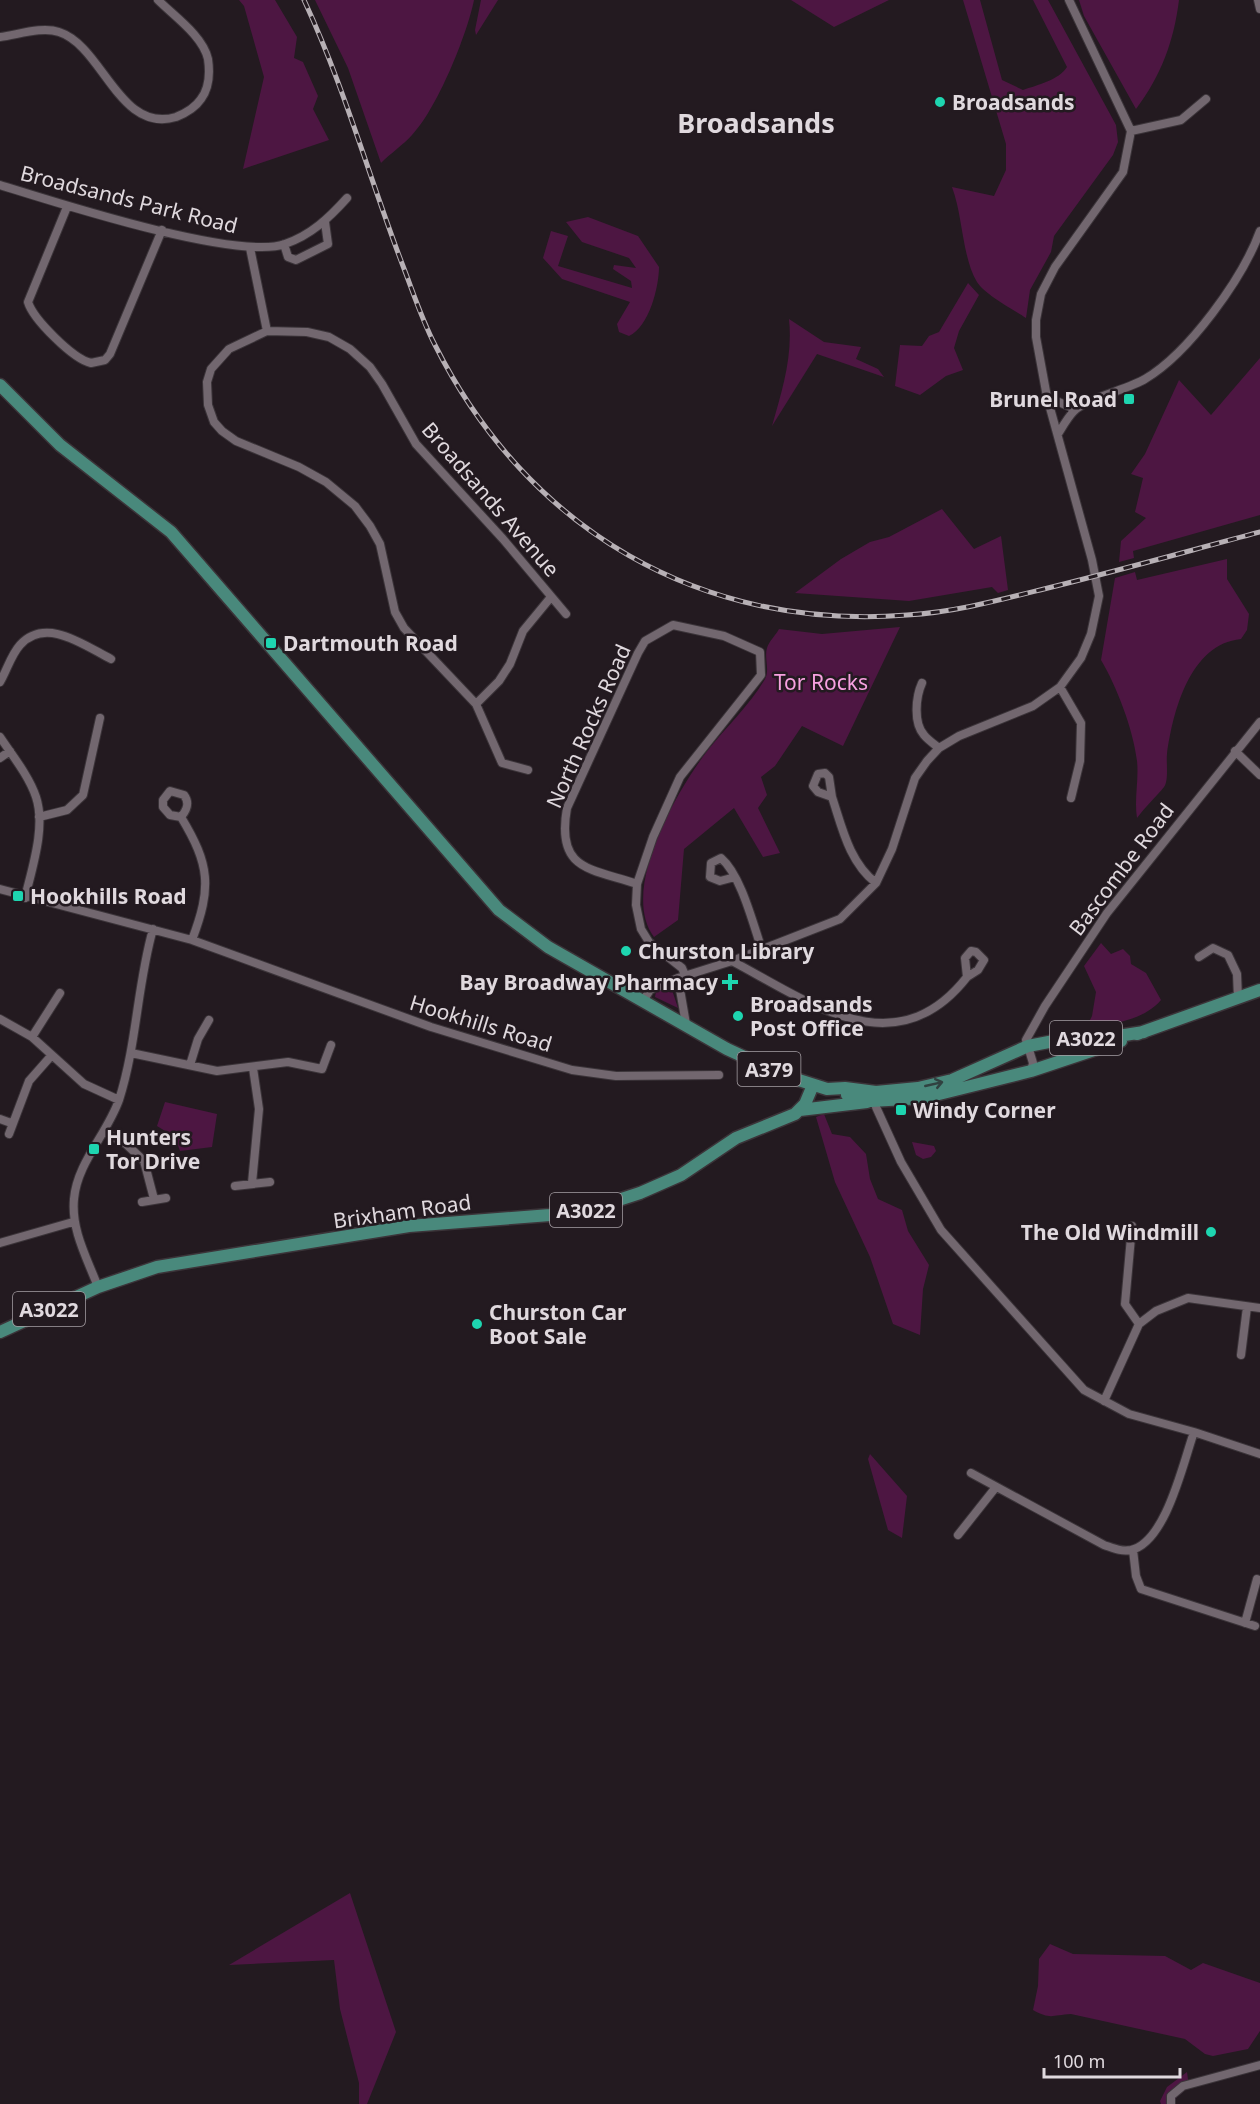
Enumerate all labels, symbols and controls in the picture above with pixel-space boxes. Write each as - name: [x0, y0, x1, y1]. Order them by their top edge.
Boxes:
- place label: Broadsands: [952, 88, 1075, 116]
- marker: Broadsands: [933, 95, 947, 109]
- district label: Broadsands: [677, 104, 835, 141]
- street label: Broadsands Park Road: [17, 158, 241, 240]
- place label: Brunel Road: [989, 385, 1117, 413]
- marker: Brunel Road: [1122, 392, 1136, 406]
- street label: Broadsands Avenue: [416, 416, 566, 582]
- place label: Dartmouth Road: [283, 629, 458, 657]
- marker: Dartmouth Road: [264, 636, 278, 650]
- street label: North Rocks Road: [539, 640, 637, 812]
- park label: Tor Rocks: [774, 668, 868, 696]
- street label: Bascombe Road: [1062, 797, 1180, 941]
- place label: Hookhills Road: [30, 882, 187, 910]
- marker: Hookhills Road: [11, 889, 25, 903]
- place label: Churston Library: [638, 937, 814, 965]
- marker: Churston Library: [619, 944, 633, 958]
- place label: Bay Broadway Pharmacy: [460, 968, 718, 996]
- marker: Bay Broadway Pharmacy: [723, 975, 737, 989]
- street label: Hookhills Road: [406, 988, 556, 1058]
- place label: Broadsands Post Office: [750, 990, 873, 1042]
- marker: Broadsands Post Office: [731, 1009, 745, 1023]
- road number: A3022: [1050, 1021, 1122, 1055]
- road number: A379: [738, 1052, 800, 1086]
- one-way arrow: [924, 1078, 943, 1090]
- place label: Windy Corner: [913, 1096, 1056, 1124]
- marker: Windy Corner: [894, 1103, 908, 1117]
- place label: Hunters Tor Drive: [106, 1123, 200, 1175]
- marker: Hunters Tor Drive: [87, 1142, 101, 1156]
- street label: Brixham Road: [331, 1187, 473, 1235]
- road number: A3022: [550, 1193, 622, 1227]
- place label: The Old Windmill: [1021, 1218, 1199, 1246]
- marker: The Old Windmill: [1204, 1225, 1218, 1239]
- road number: A3022: [13, 1292, 85, 1326]
- place label: Churston Car Boot Sale: [489, 1298, 627, 1350]
- marker: Churston Car Boot Sale: [470, 1317, 484, 1331]
- scale bar: [1044, 2041, 1180, 2079]
- text: 100 m: [1053, 2049, 1105, 2073]

